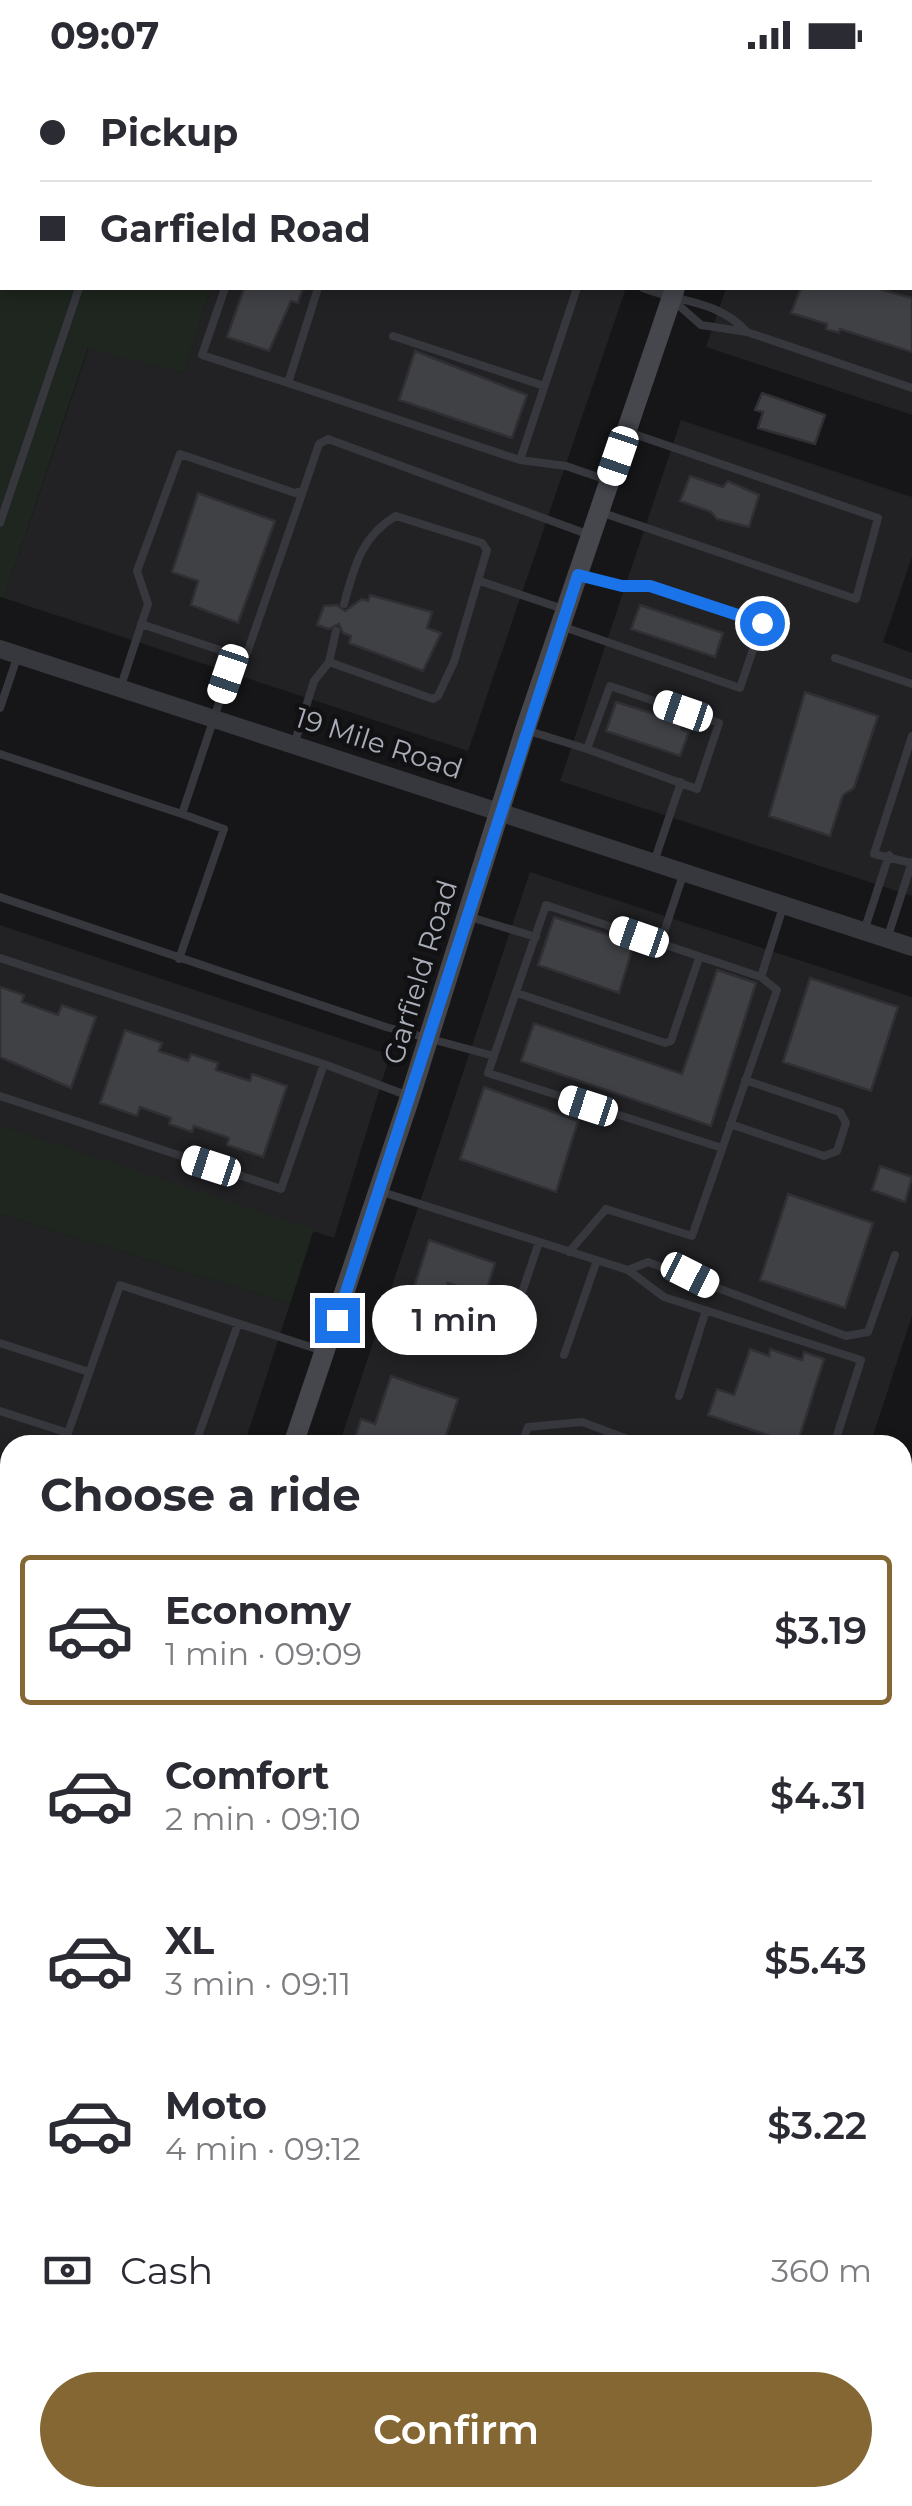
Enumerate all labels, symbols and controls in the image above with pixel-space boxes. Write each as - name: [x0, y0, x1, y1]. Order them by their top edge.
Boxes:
- text: 09:07: [50, 12, 159, 59]
- text: Pickup: [100, 109, 238, 156]
- text: Garfield Road: [100, 205, 371, 252]
- car: [594, 423, 642, 489]
- route start: [740, 601, 785, 646]
- car: [204, 641, 252, 707]
- car: [650, 687, 716, 735]
- street label: 19 Mile Road: [291, 700, 467, 786]
- street label: Garfield Road: [376, 876, 464, 1068]
- car: [606, 913, 672, 961]
- car: [555, 1082, 621, 1130]
- car: [178, 1142, 244, 1190]
- car: [656, 1248, 724, 1302]
- callout: 1 min: [372, 1285, 537, 1355]
- route end: [315, 1298, 360, 1343]
- text: 1 min: [412, 1300, 497, 1339]
- text: Choose a ride: [40, 1467, 361, 1522]
- icon: car: [45, 1585, 135, 1675]
- text: Economy: [165, 1587, 351, 1634]
- text: $3.19: [774, 1607, 867, 1654]
- text: 1 min · 09:09: [165, 1634, 362, 1673]
- icon: car: [45, 1750, 135, 1840]
- text: Comfort: [165, 1752, 329, 1799]
- text: $4.31: [770, 1772, 867, 1819]
- text: 2 min · 09:10: [165, 1799, 361, 1838]
- icon: car: [45, 1915, 135, 2005]
- text: XL: [165, 1917, 214, 1964]
- text: $5.43: [764, 1937, 867, 1984]
- text: 3 min · 09:11: [165, 1964, 351, 2003]
- icon: car: [45, 2080, 135, 2170]
- text: Moto: [165, 2082, 267, 2129]
- text: $3.22: [767, 2102, 867, 2149]
- text: 4 min · 09:12: [165, 2129, 361, 2168]
- icon: cash: [40, 2243, 95, 2298]
- text: Cash: [120, 2247, 213, 2294]
- text: 360 m: [771, 2251, 872, 2290]
- button: Confirm: [40, 2372, 872, 2487]

